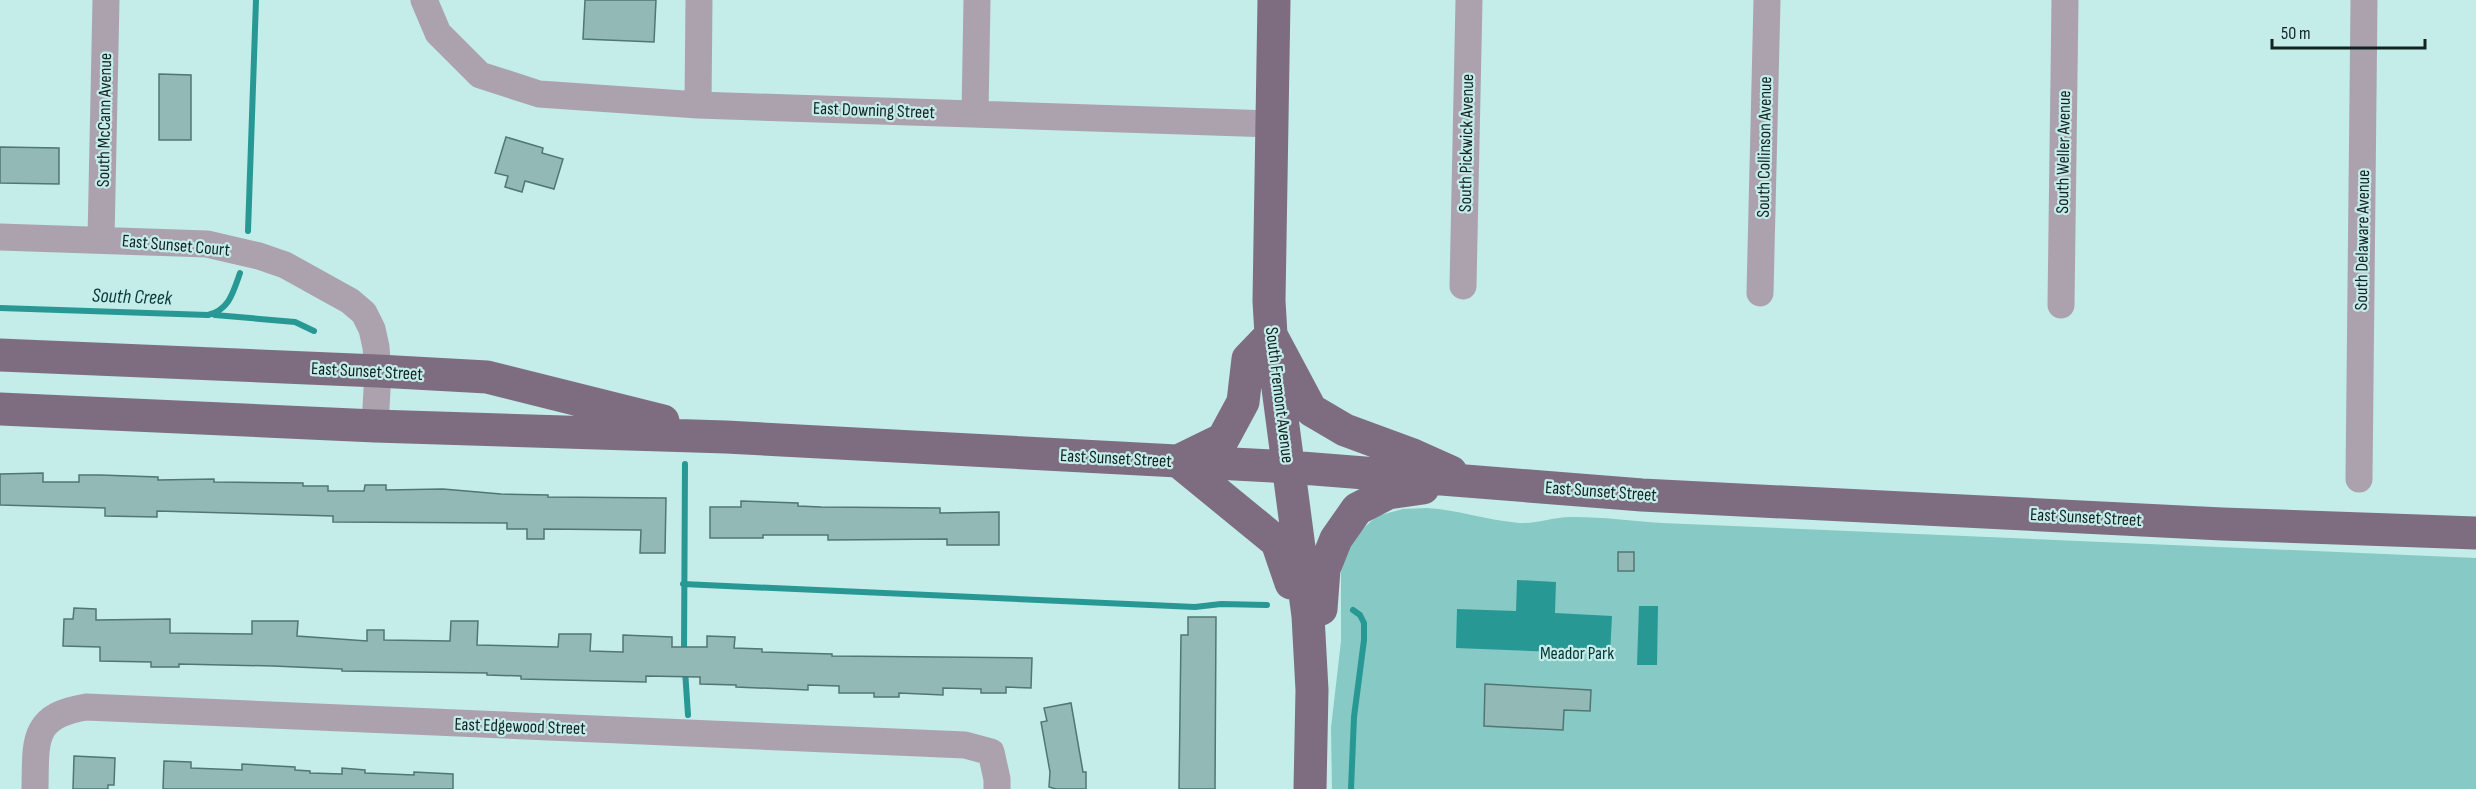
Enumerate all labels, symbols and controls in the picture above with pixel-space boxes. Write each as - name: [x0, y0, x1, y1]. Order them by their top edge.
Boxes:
- scale bar: [2272, 12, 2425, 50]
- text: 50 m: [2281, 23, 2311, 44]
- street label: South McCann Avenue: [93, 53, 116, 187]
- street label: South Pickwick Avenue: [1455, 74, 1478, 212]
- street label: South Collinson Avenue: [1753, 76, 1776, 218]
- street label: South Weller Avenue: [2052, 90, 2075, 214]
- street label: East Downing Street: [813, 98, 936, 123]
- street label: South Delaware Avenue: [2351, 169, 2374, 311]
- street label: East Sunset Court: [121, 230, 231, 261]
- water label: South Creek: [92, 284, 173, 310]
- street label: South Fremont Avenue: [1261, 326, 1298, 464]
- street label: East Sunset Street: [311, 358, 424, 385]
- street label: East Sunset Street: [1060, 445, 1173, 472]
- street label: East Sunset Street: [1544, 477, 1658, 506]
- street label: East Sunset Street: [2030, 504, 2143, 531]
- park label: Meador Park: [1540, 643, 1614, 664]
- street label: East Edgewood Street: [454, 714, 586, 739]

